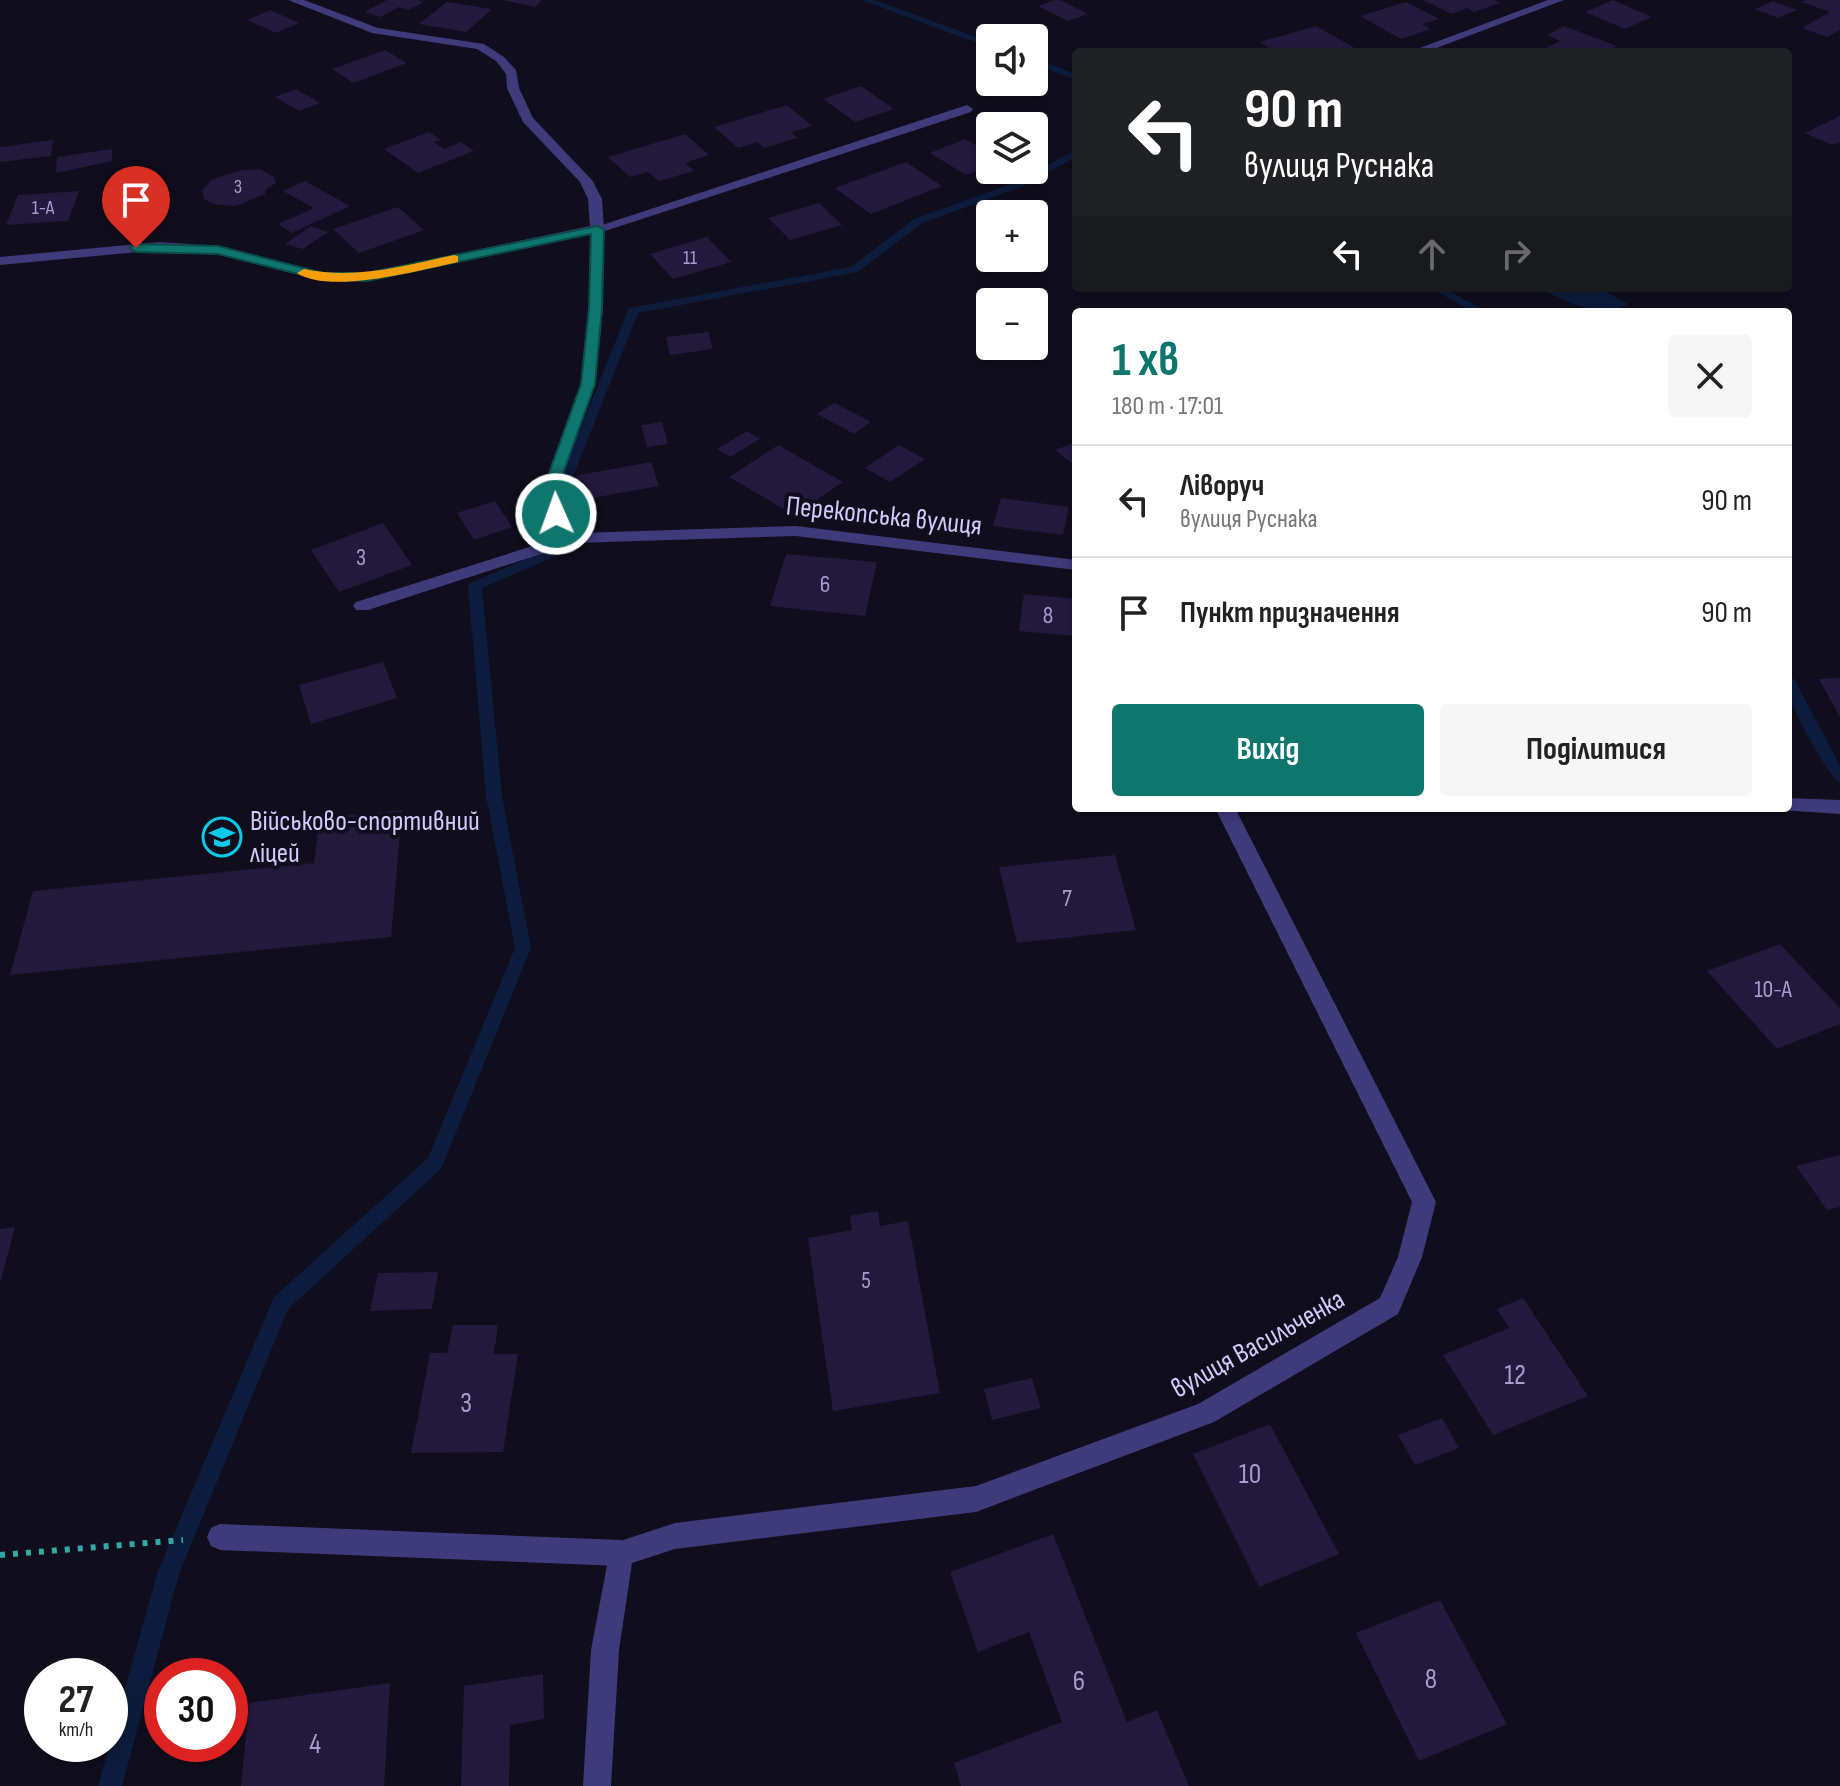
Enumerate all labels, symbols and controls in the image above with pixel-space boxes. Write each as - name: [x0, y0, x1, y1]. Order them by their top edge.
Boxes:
- map controls: [976, 24, 1048, 360]
- button: sound: [976, 24, 1048, 96]
- text: 90 m: [1244, 77, 1343, 144]
- icon: left: [1112, 80, 1216, 184]
- button: layers: [976, 112, 1048, 184]
- text: вулиця Руснака: [1244, 145, 1434, 188]
- pin: [102, 166, 170, 248]
- house number: 3: [234, 175, 242, 199]
- icon: arrive: [114, 178, 158, 222]
- house number: 1-А: [32, 196, 55, 220]
- button: +: [976, 200, 1048, 272]
- icon: left: [1326, 232, 1370, 276]
- icon: ahead: [1410, 232, 1454, 276]
- icon: right: [1494, 232, 1538, 276]
- house number: 11: [683, 246, 697, 270]
- button: −: [976, 288, 1048, 360]
- text: 1 хв: [1112, 332, 1179, 389]
- button: close: [1668, 334, 1752, 418]
- text: 180 m · 17:01: [1112, 391, 1223, 422]
- text: Ліворуч: [1180, 468, 1264, 504]
- position arrow: [514, 472, 598, 556]
- icon: left: [1112, 479, 1156, 523]
- text: 90 m: [1701, 483, 1752, 519]
- street label: Перекопська вулиця: [784, 489, 984, 543]
- text: вулиця Руснака: [1180, 504, 1318, 535]
- house number: 3: [356, 543, 366, 572]
- house number: 6: [820, 570, 830, 599]
- icon: arrive: [1112, 591, 1156, 635]
- text: Пункт призначення: [1180, 595, 1400, 631]
- text: 90 m: [1701, 595, 1752, 631]
- house number: 8: [1043, 601, 1053, 630]
- button: Вихід: [1112, 704, 1424, 796]
- button: Поділитися: [1440, 704, 1752, 796]
- place label: Військово-спортивний ліцей: [250, 805, 480, 870]
- school or university icon: Військово-спортивний ліцей: [201, 816, 243, 858]
- house number: 7: [1062, 884, 1072, 913]
- house number: 10-А: [1754, 975, 1793, 1004]
- house number: 5: [861, 1266, 871, 1295]
- street label: вулиця Васильченка: [1166, 1283, 1350, 1405]
- house number: 12: [1504, 1359, 1526, 1392]
- house number: 3: [460, 1387, 472, 1420]
- house number: 10: [1239, 1458, 1261, 1491]
- speed limit sign: 30: [144, 1658, 248, 1762]
- house number: 8: [1425, 1663, 1437, 1696]
- house number: 6: [1073, 1665, 1085, 1698]
- text: 27: [59, 1676, 93, 1724]
- text: km/h: [59, 1718, 93, 1742]
- house number: 4: [309, 1728, 321, 1761]

